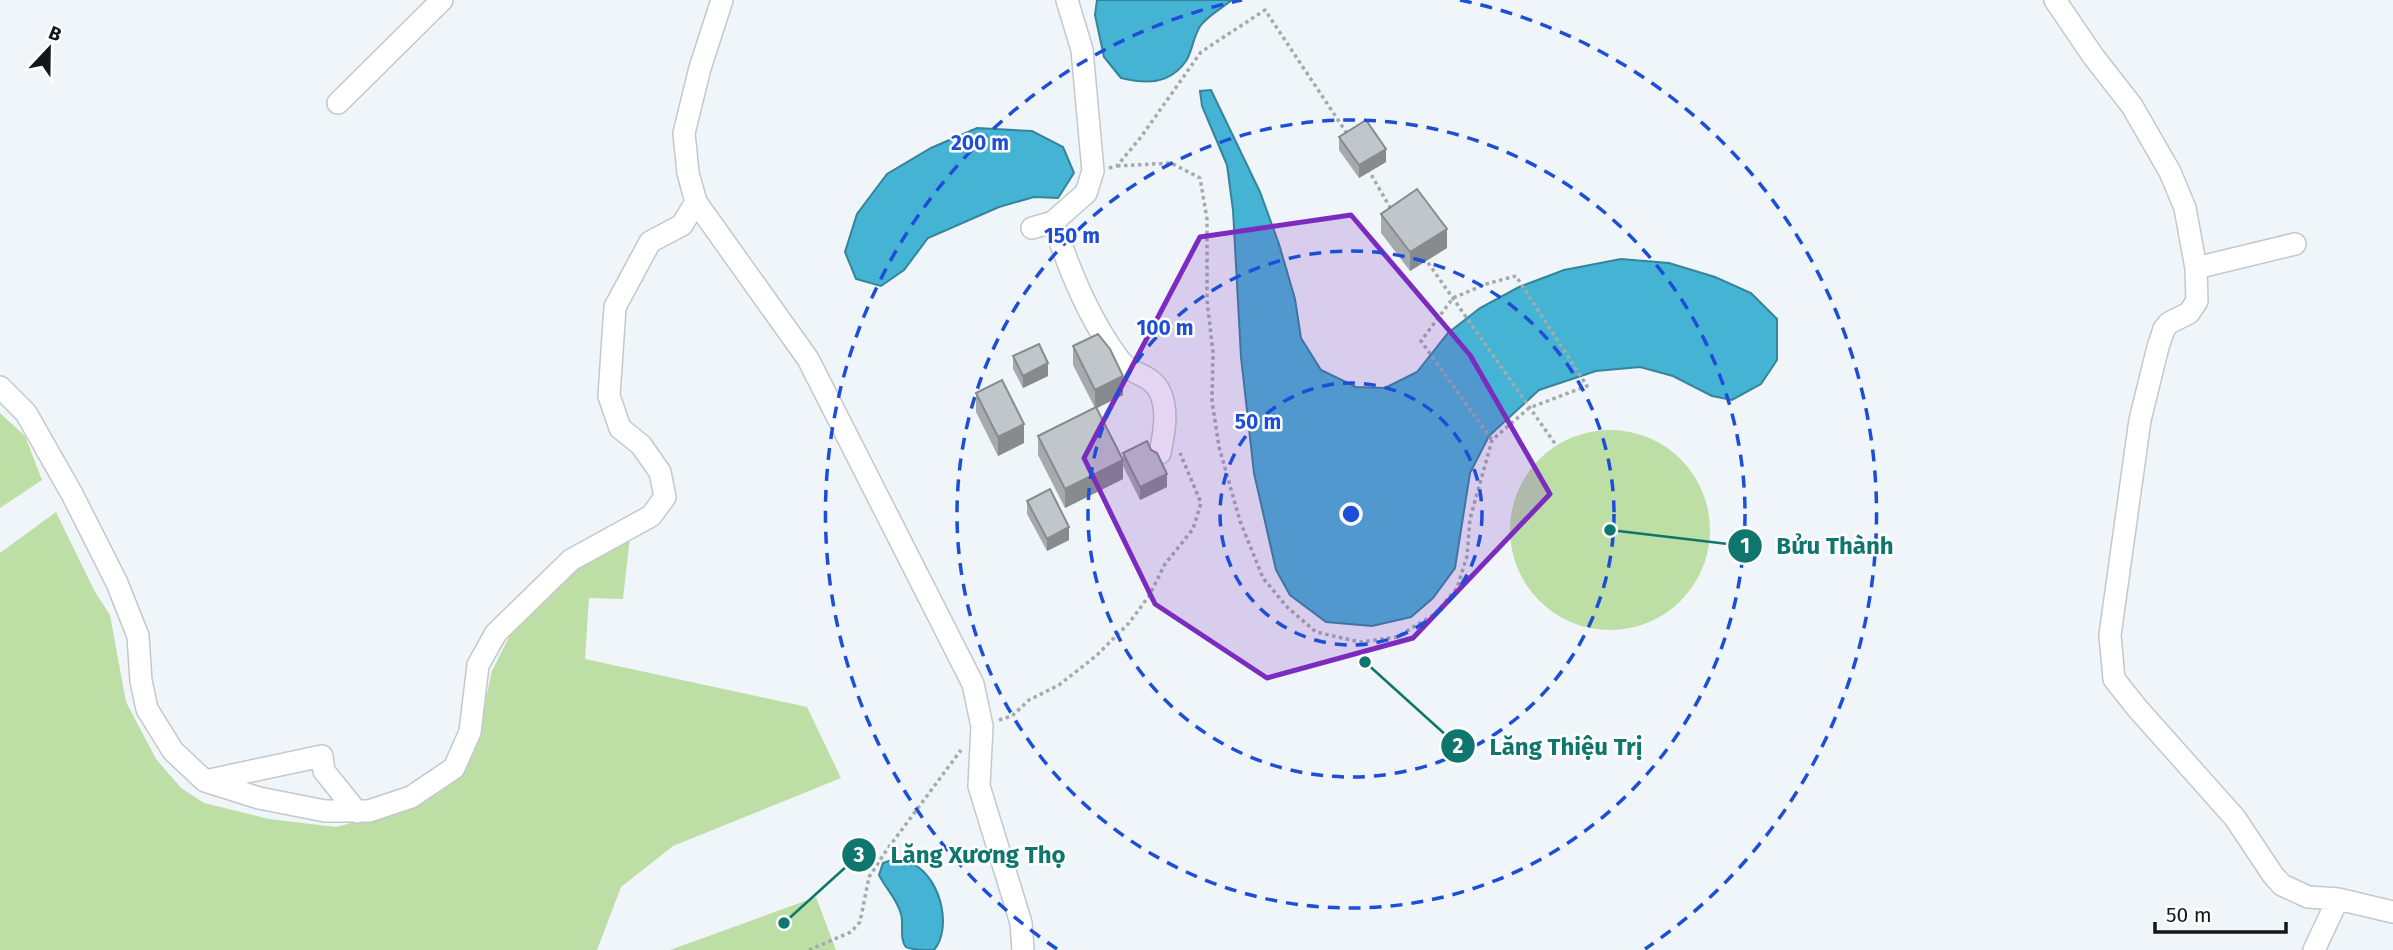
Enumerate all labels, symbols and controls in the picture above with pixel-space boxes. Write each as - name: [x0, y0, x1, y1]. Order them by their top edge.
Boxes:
- north arrow: [14, 14, 84, 84]
- text: B: [45, 21, 65, 47]
- text: 200 m: [951, 130, 1009, 156]
- text: 150 m: [1044, 223, 1100, 249]
- text: 100 m: [1136, 315, 1194, 341]
- text: 50 m: [1235, 409, 1281, 435]
- centre of rings: [1339, 502, 1363, 526]
- callout: Bửu Thành: [1728, 523, 1908, 568]
- text: Bửu Thành: [1776, 532, 1894, 560]
- text: 1: [1740, 533, 1750, 559]
- callout: Lăng Thiệu Trị: [1441, 724, 1657, 769]
- text: 2: [1453, 733, 1464, 759]
- text: Lăng Thiệu Trị: [1490, 733, 1642, 761]
- callout: Lăng Xương Thọ: [842, 832, 1080, 877]
- text: Lăng Xương Thọ: [890, 841, 1066, 869]
- text: 3: [853, 842, 865, 868]
- scale bar: [2155, 890, 2286, 934]
- text: 50 m: [2166, 902, 2212, 928]

